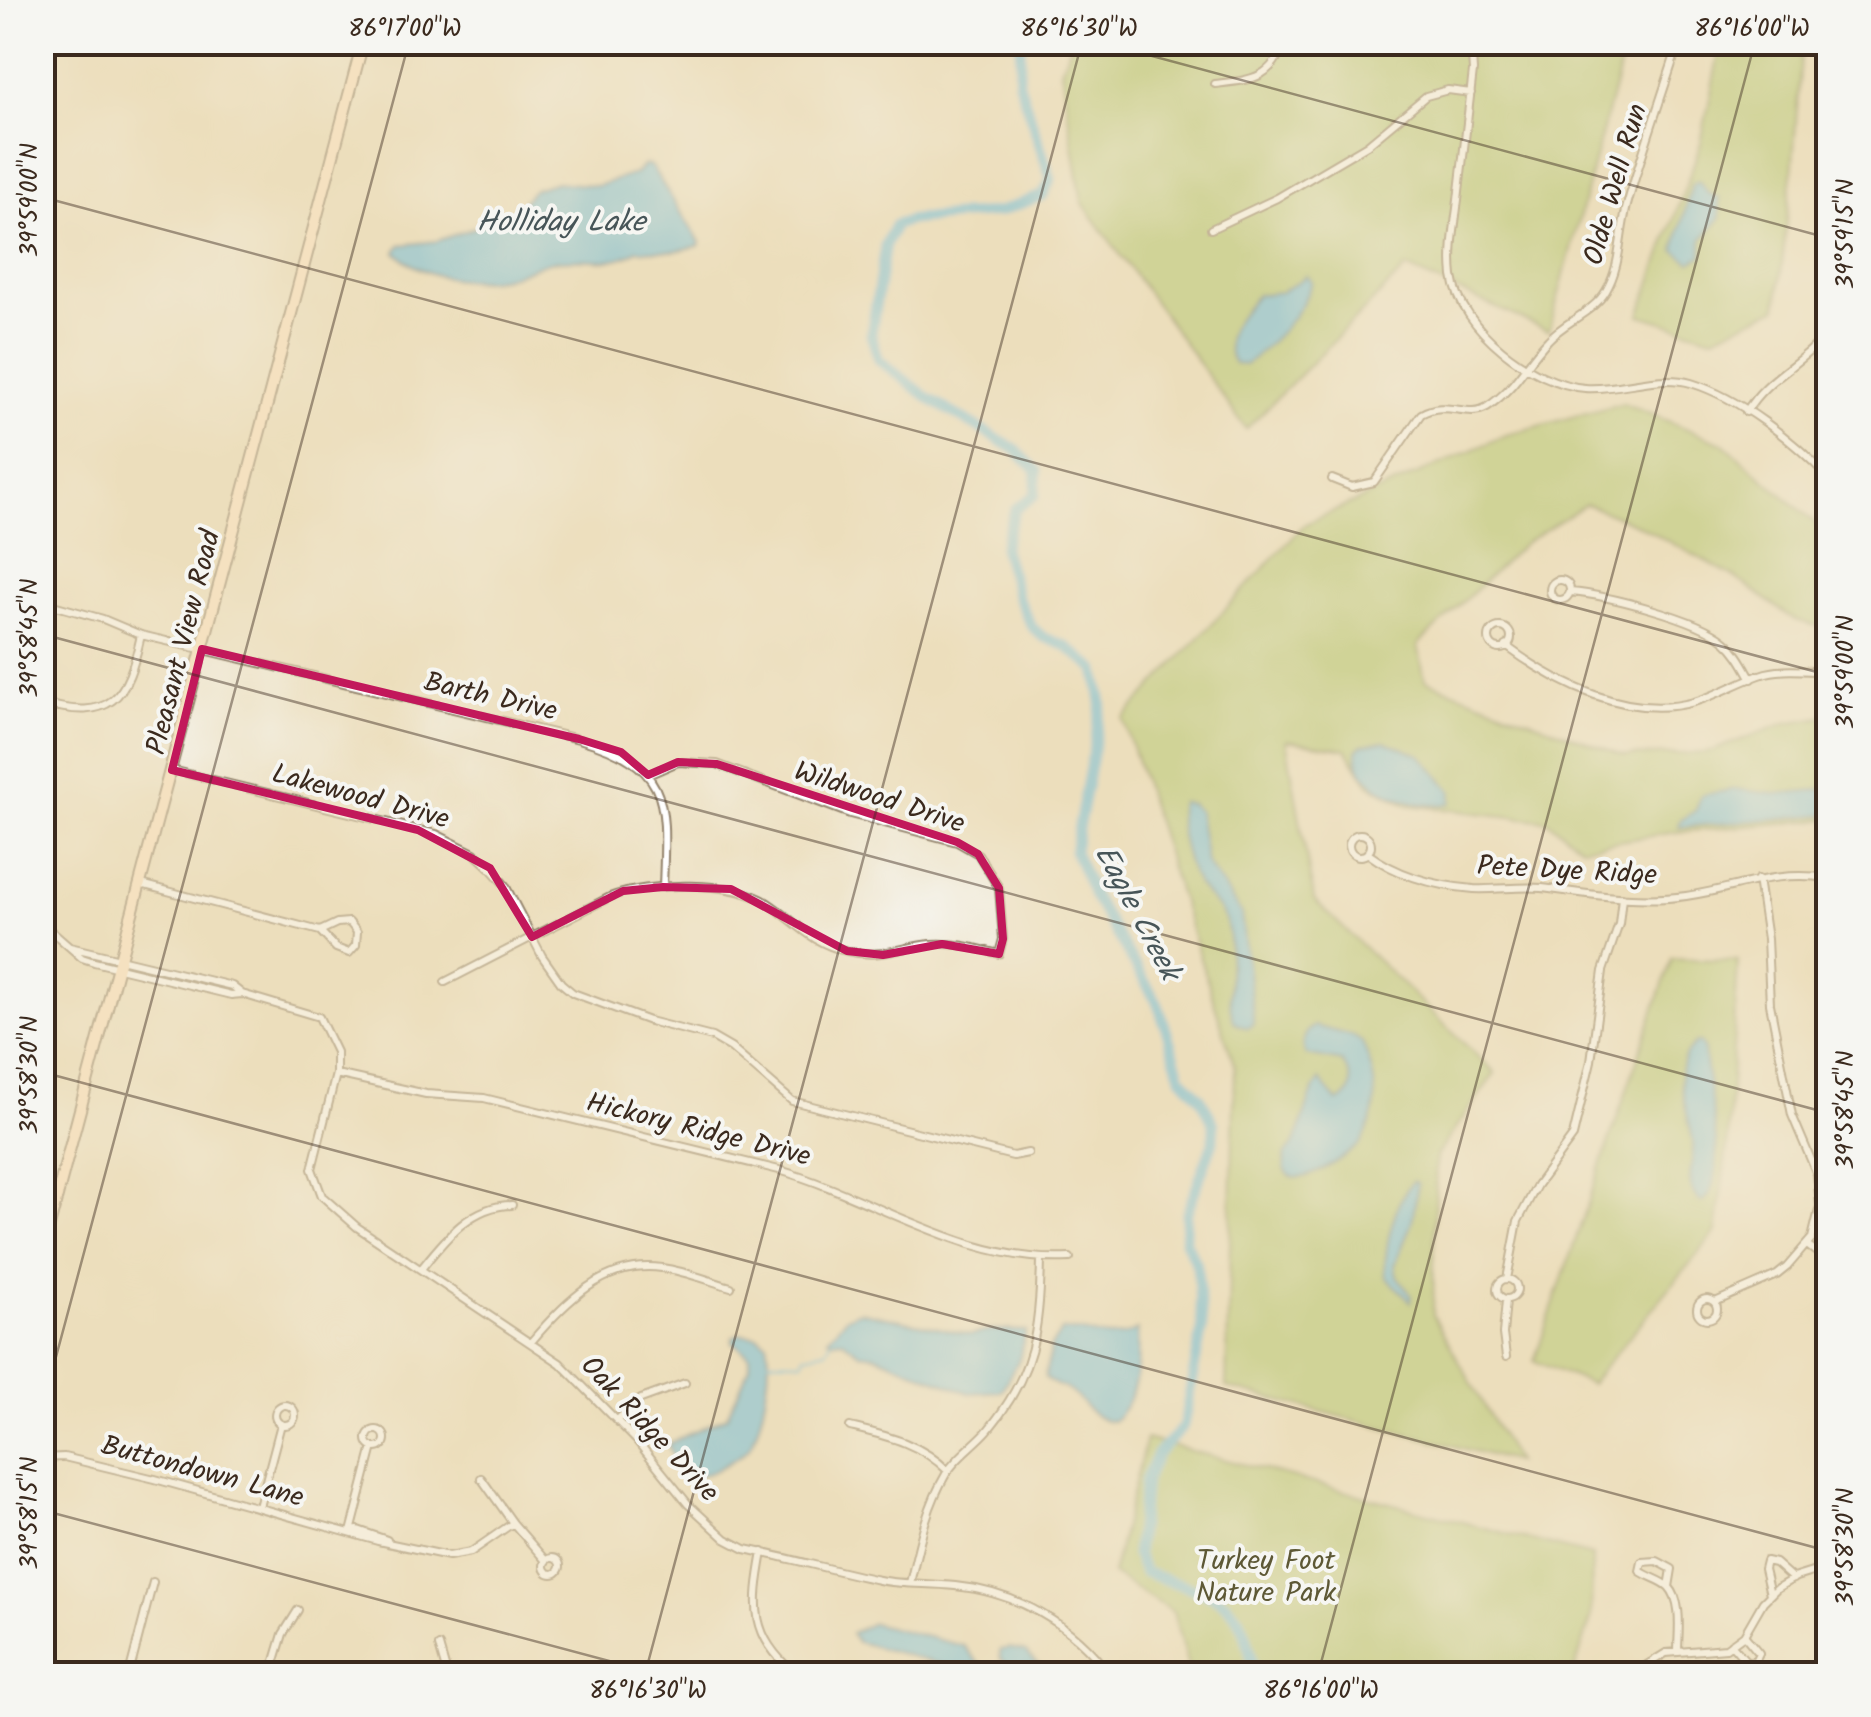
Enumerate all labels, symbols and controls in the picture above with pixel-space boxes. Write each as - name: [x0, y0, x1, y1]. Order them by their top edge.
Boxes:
- text: 86°17'00"W: [348, 9, 462, 49]
- text: 86°16'30"W: [1020, 9, 1138, 49]
- text: 86°16'00"W: [1694, 9, 1810, 49]
- street label: Olde Well Run: [1572, 99, 1661, 271]
- text: 39°59'00"N: [10, 143, 50, 257]
- text: 39°59'15"N: [1826, 179, 1866, 289]
- water label: Holliday Lake: [477, 199, 648, 247]
- street label: Pleasant View Road: [135, 524, 234, 760]
- text: 39°58'45"N: [10, 578, 50, 698]
- text: 39°59'00"N: [1826, 615, 1866, 729]
- street label: Barth Drive: [419, 660, 562, 735]
- street label: Wildwood Drive: [788, 750, 971, 847]
- street label: Lakewood Drive: [267, 752, 454, 843]
- water label: Eagle Creek: [1080, 836, 1194, 993]
- street label: Pete Dye Ridge: [1476, 844, 1659, 899]
- text: 39°58'30"N: [10, 1015, 50, 1135]
- text: 39°58'45"N: [1826, 1050, 1866, 1170]
- street label: Hickory Ridge Drive: [581, 1081, 816, 1180]
- street label: Oak Ridge Drive: [569, 1346, 730, 1514]
- street label: Buttondown Lane: [96, 1424, 309, 1521]
- text: 39°58'15"N: [10, 1456, 50, 1570]
- text: 39°58'30"N: [1826, 1487, 1866, 1607]
- park label: Turkey Foot Nature Park: [1196, 1539, 1337, 1616]
- text: 86°16'30"W: [589, 1671, 707, 1711]
- text: 86°16'00"W: [1263, 1671, 1379, 1711]

